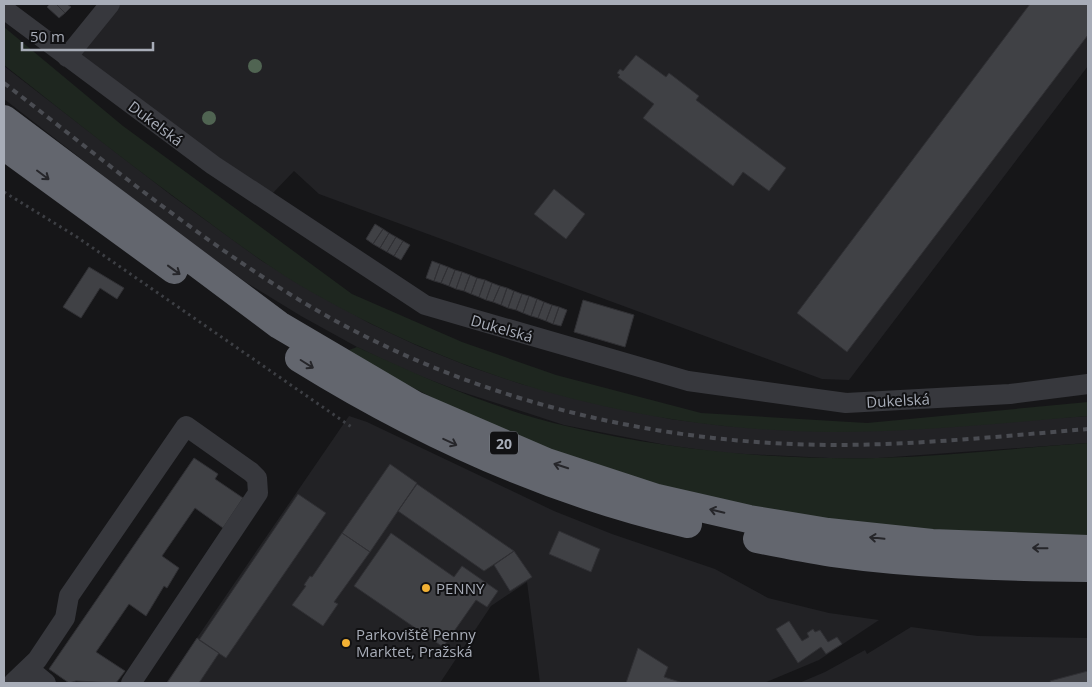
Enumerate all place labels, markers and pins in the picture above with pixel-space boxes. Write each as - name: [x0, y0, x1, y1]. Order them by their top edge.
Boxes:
- place label: PENNY: [436, 578, 485, 598]
- marker: PENNY: [420, 582, 432, 594]
- place label: Parkoviště Penny Marktet, Pražská: [356, 624, 476, 661]
- marker: Parkoviště Penny Marktet, Pražská: [340, 637, 352, 649]

